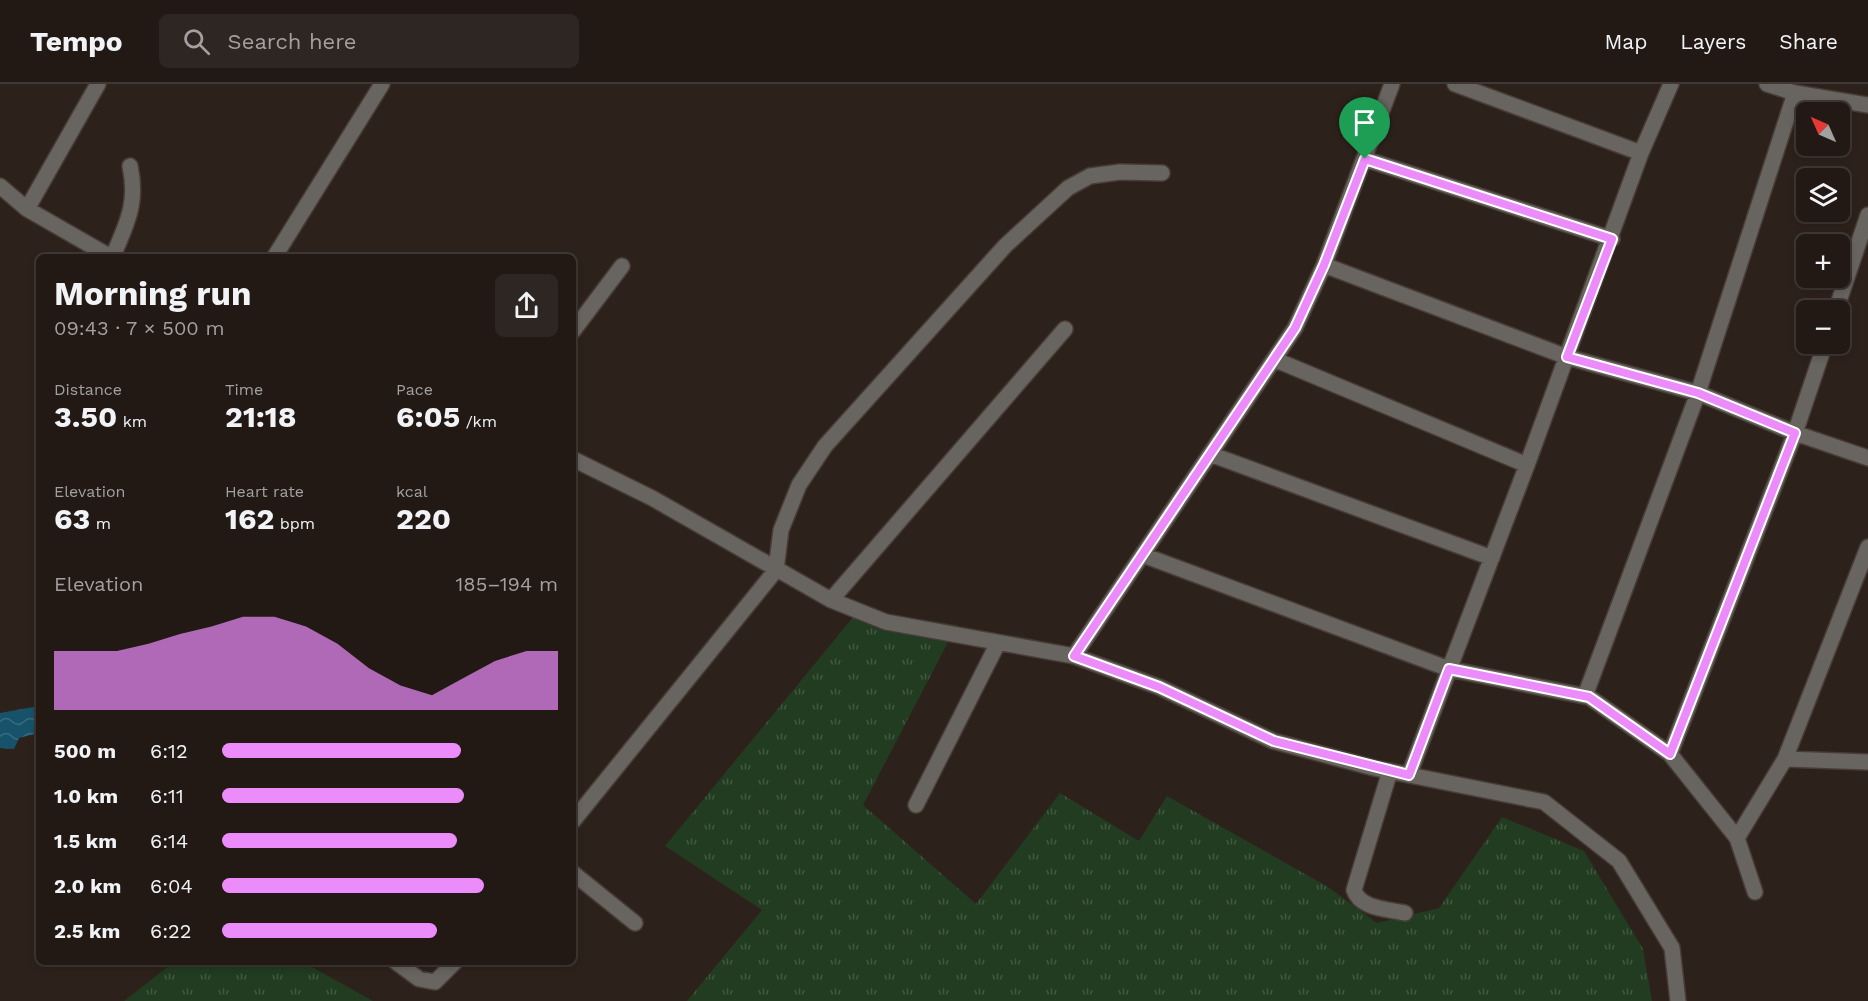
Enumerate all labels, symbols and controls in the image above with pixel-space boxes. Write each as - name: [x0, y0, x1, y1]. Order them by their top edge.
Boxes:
- search box: [159, 14, 579, 68]
- text: Tempo: [30, 25, 123, 58]
- icon: search: [180, 25, 213, 58]
- text: Search here: [228, 29, 357, 54]
- text: Map: [1604, 29, 1647, 54]
- text: Layers: [1680, 29, 1746, 54]
- text: Share: [1779, 29, 1838, 54]
- pin: [1339, 97, 1390, 159]
- north arrow: [1796, 102, 1850, 156]
- map controls: [1796, 102, 1850, 354]
- icon: arrive: [1348, 106, 1381, 139]
- button: layers: [1796, 168, 1850, 222]
- button: +: [1796, 234, 1850, 288]
- text: Morning run: [54, 274, 251, 313]
- button: share: [495, 274, 558, 337]
- button: −: [1796, 300, 1850, 354]
- text: 09:43 · 7 × 500 m: [54, 316, 225, 340]
- text: Distance: [54, 380, 122, 399]
- text: Time: [225, 380, 263, 399]
- text: Pace: [396, 380, 433, 399]
- text: 3.50: [54, 399, 117, 434]
- text: 21:18: [225, 399, 297, 434]
- text: 6:05: [396, 399, 460, 434]
- text: km: [117, 412, 147, 431]
- text: /km: [460, 412, 497, 431]
- text: Elevation: [54, 482, 125, 501]
- text: Heart rate: [225, 482, 304, 501]
- text: kcal: [396, 482, 428, 501]
- text: 63: [54, 501, 90, 536]
- text: 162: [225, 501, 274, 536]
- text: 220: [396, 501, 451, 536]
- text: m: [90, 514, 111, 533]
- text: bpm: [274, 514, 315, 533]
- text: Elevation: [54, 572, 143, 596]
- text: 185–194 m: [456, 572, 558, 596]
- text: 500 m: [54, 739, 116, 763]
- text: 6:12: [150, 739, 188, 763]
- text: 1.0 km: [54, 784, 118, 808]
- text: 6:11: [150, 784, 184, 808]
- text: 1.5 km: [54, 829, 117, 853]
- text: 6:14: [150, 829, 188, 853]
- text: 2.0 km: [54, 874, 121, 898]
- text: 6:04: [150, 874, 193, 898]
- text: 2.5 km: [54, 919, 120, 943]
- text: 6:22: [150, 919, 191, 943]

